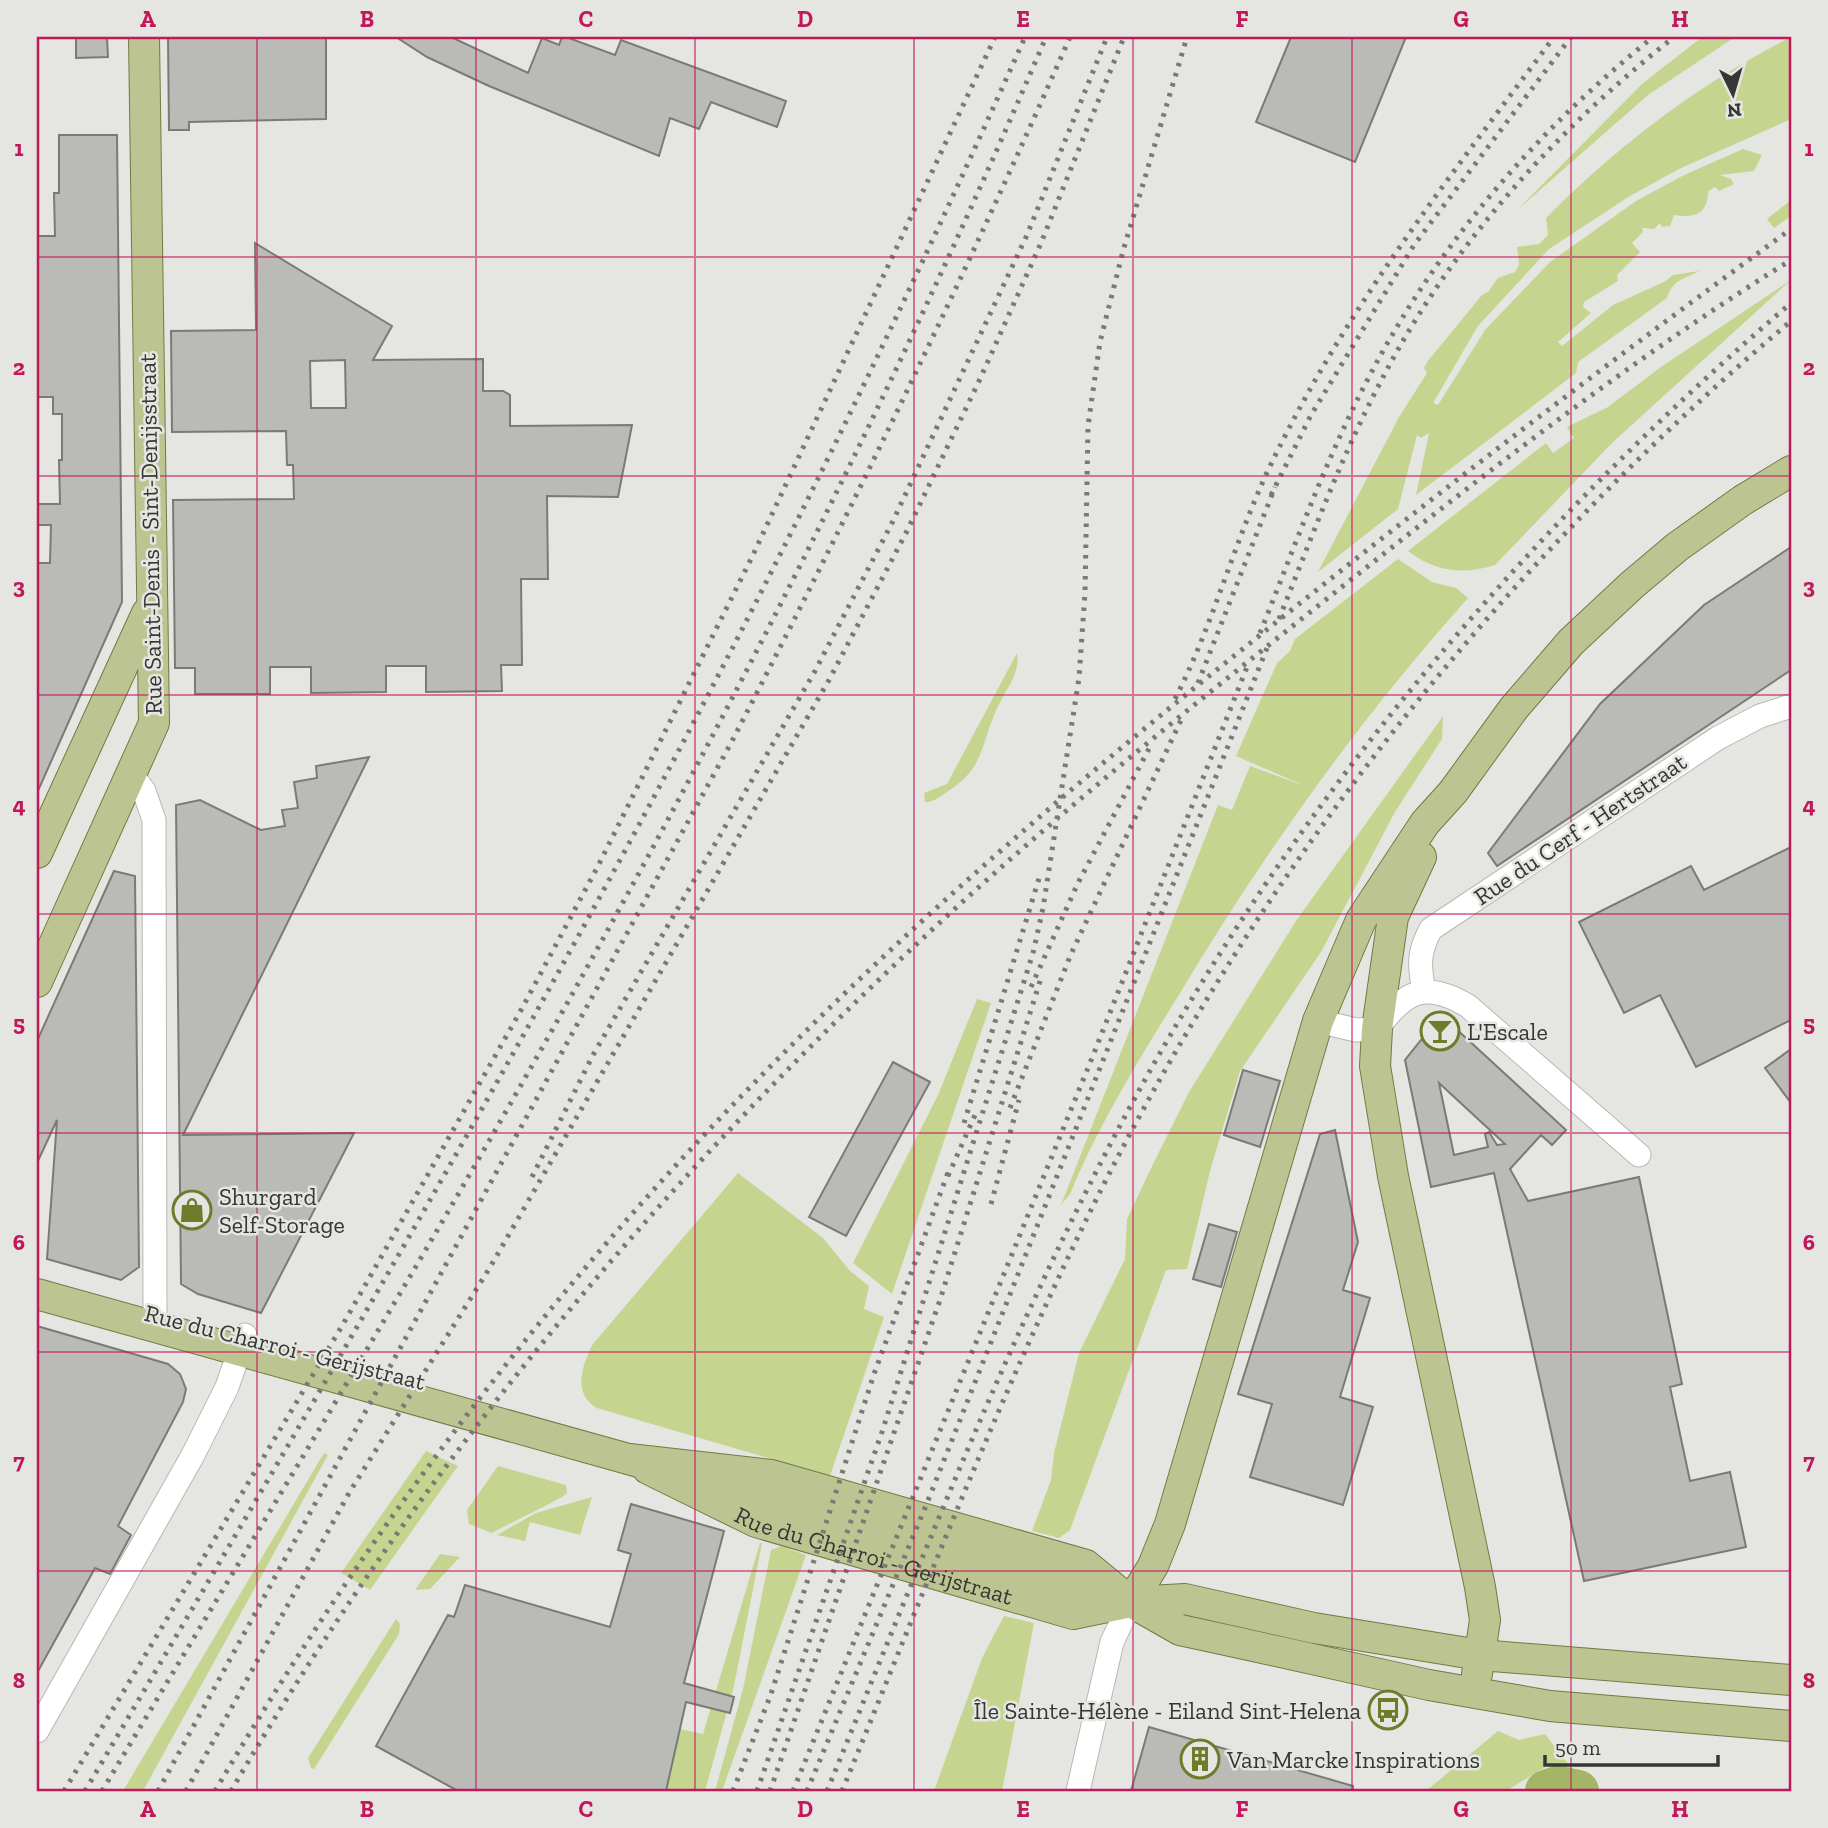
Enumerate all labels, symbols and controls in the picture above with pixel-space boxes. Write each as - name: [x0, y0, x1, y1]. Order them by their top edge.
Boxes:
- text: A: [140, 5, 156, 33]
- text: B: [360, 5, 374, 33]
- text: C: [579, 5, 593, 33]
- text: D: [797, 5, 813, 33]
- text: E: [1016, 5, 1030, 33]
- text: F: [1235, 5, 1249, 33]
- text: G: [1453, 5, 1469, 33]
- text: H: [1671, 5, 1689, 33]
- north arrow: [1699, 60, 1769, 130]
- text: N: [1726, 98, 1743, 123]
- text: 1: [14, 134, 24, 162]
- text: 1: [1804, 134, 1814, 162]
- text: 2: [13, 353, 25, 381]
- street label: Rue Saint-Denis - Sint-Denijsstraat: [132, 353, 168, 715]
- text: 2: [1803, 353, 1815, 381]
- text: 3: [13, 572, 25, 600]
- text: 3: [1803, 572, 1815, 600]
- street label: Rue du Cerf - Hertstraat: [1468, 747, 1692, 911]
- text: 4: [12, 791, 26, 819]
- text: 4: [1802, 791, 1816, 819]
- text: 5: [13, 1009, 25, 1037]
- text: 5: [1803, 1009, 1815, 1037]
- bar icon: L'Escale: [1419, 1010, 1461, 1052]
- place label: L'Escale: [1467, 1017, 1548, 1046]
- place label: Shurgard Self-Storage: [219, 1182, 345, 1239]
- shop icon: Shurgard Self-Storage: [171, 1189, 213, 1231]
- text: 6: [13, 1228, 25, 1256]
- text: 6: [1803, 1228, 1815, 1256]
- street label: Rue du Charroi - Gerijstraat: [142, 1298, 428, 1396]
- text: 7: [13, 1447, 25, 1475]
- text: 7: [1803, 1447, 1815, 1475]
- street label: Rue du Charroi - Gerijstraat: [730, 1499, 1017, 1610]
- text: 8: [13, 1666, 25, 1694]
- text: 8: [1803, 1666, 1815, 1694]
- bus stop icon: Île Sainte-Hélène - Eiland Sint-Helena: [1367, 1689, 1409, 1731]
- place label: Île Sainte-Hélène - Eiland Sint-Helena: [974, 1696, 1361, 1725]
- scale bar: [1545, 1723, 1718, 1767]
- text: 50 m: [1555, 1735, 1601, 1760]
- building icon: Van Marcke Inspirations: [1179, 1738, 1221, 1780]
- place label: Van Marcke Inspirations: [1226, 1745, 1480, 1774]
- text: A: [140, 1795, 156, 1823]
- text: B: [360, 1795, 374, 1823]
- text: C: [579, 1795, 593, 1823]
- text: D: [797, 1795, 813, 1823]
- text: E: [1016, 1795, 1030, 1823]
- text: F: [1235, 1795, 1249, 1823]
- text: G: [1453, 1795, 1469, 1823]
- text: H: [1671, 1795, 1689, 1823]

